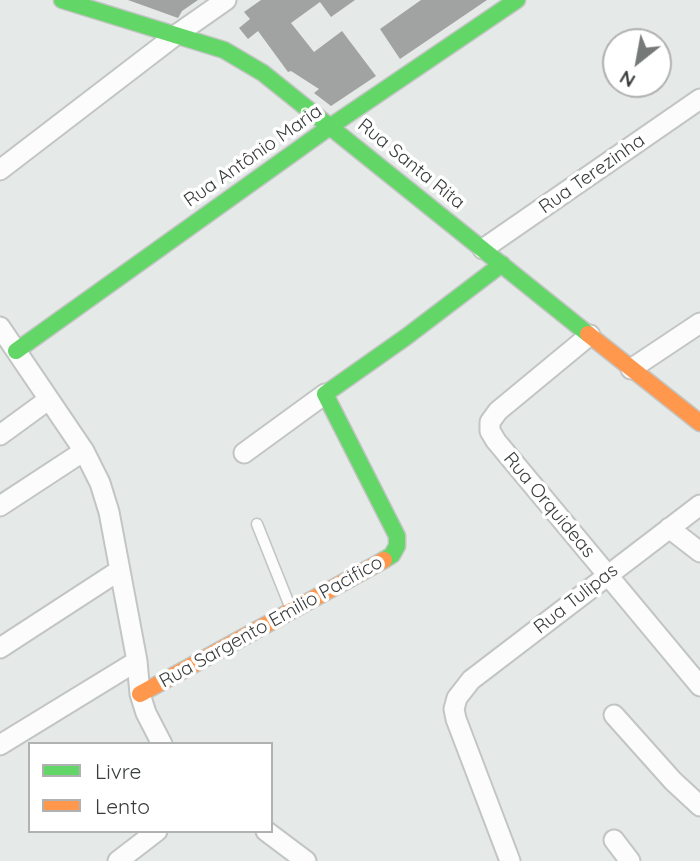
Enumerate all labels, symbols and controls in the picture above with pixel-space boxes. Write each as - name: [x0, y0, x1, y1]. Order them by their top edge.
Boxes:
- north arrow: [602, 28, 672, 98]
- text: N: [615, 65, 639, 93]
- street label: Rua Antônio Maria: [180, 100, 326, 212]
- street label: Rua Santa Rita: [353, 114, 469, 214]
- street label: Rua Terezinha: [535, 129, 649, 219]
- street label: Rua Orquideas: [498, 448, 600, 562]
- street label: Rua Sargento Emilio Pacifico: [155, 551, 387, 693]
- street label: Rua Tulipas: [529, 559, 623, 639]
- legend: [28, 742, 273, 833]
- text: Livre: [95, 758, 141, 784]
- text: Lento: [95, 793, 150, 819]

